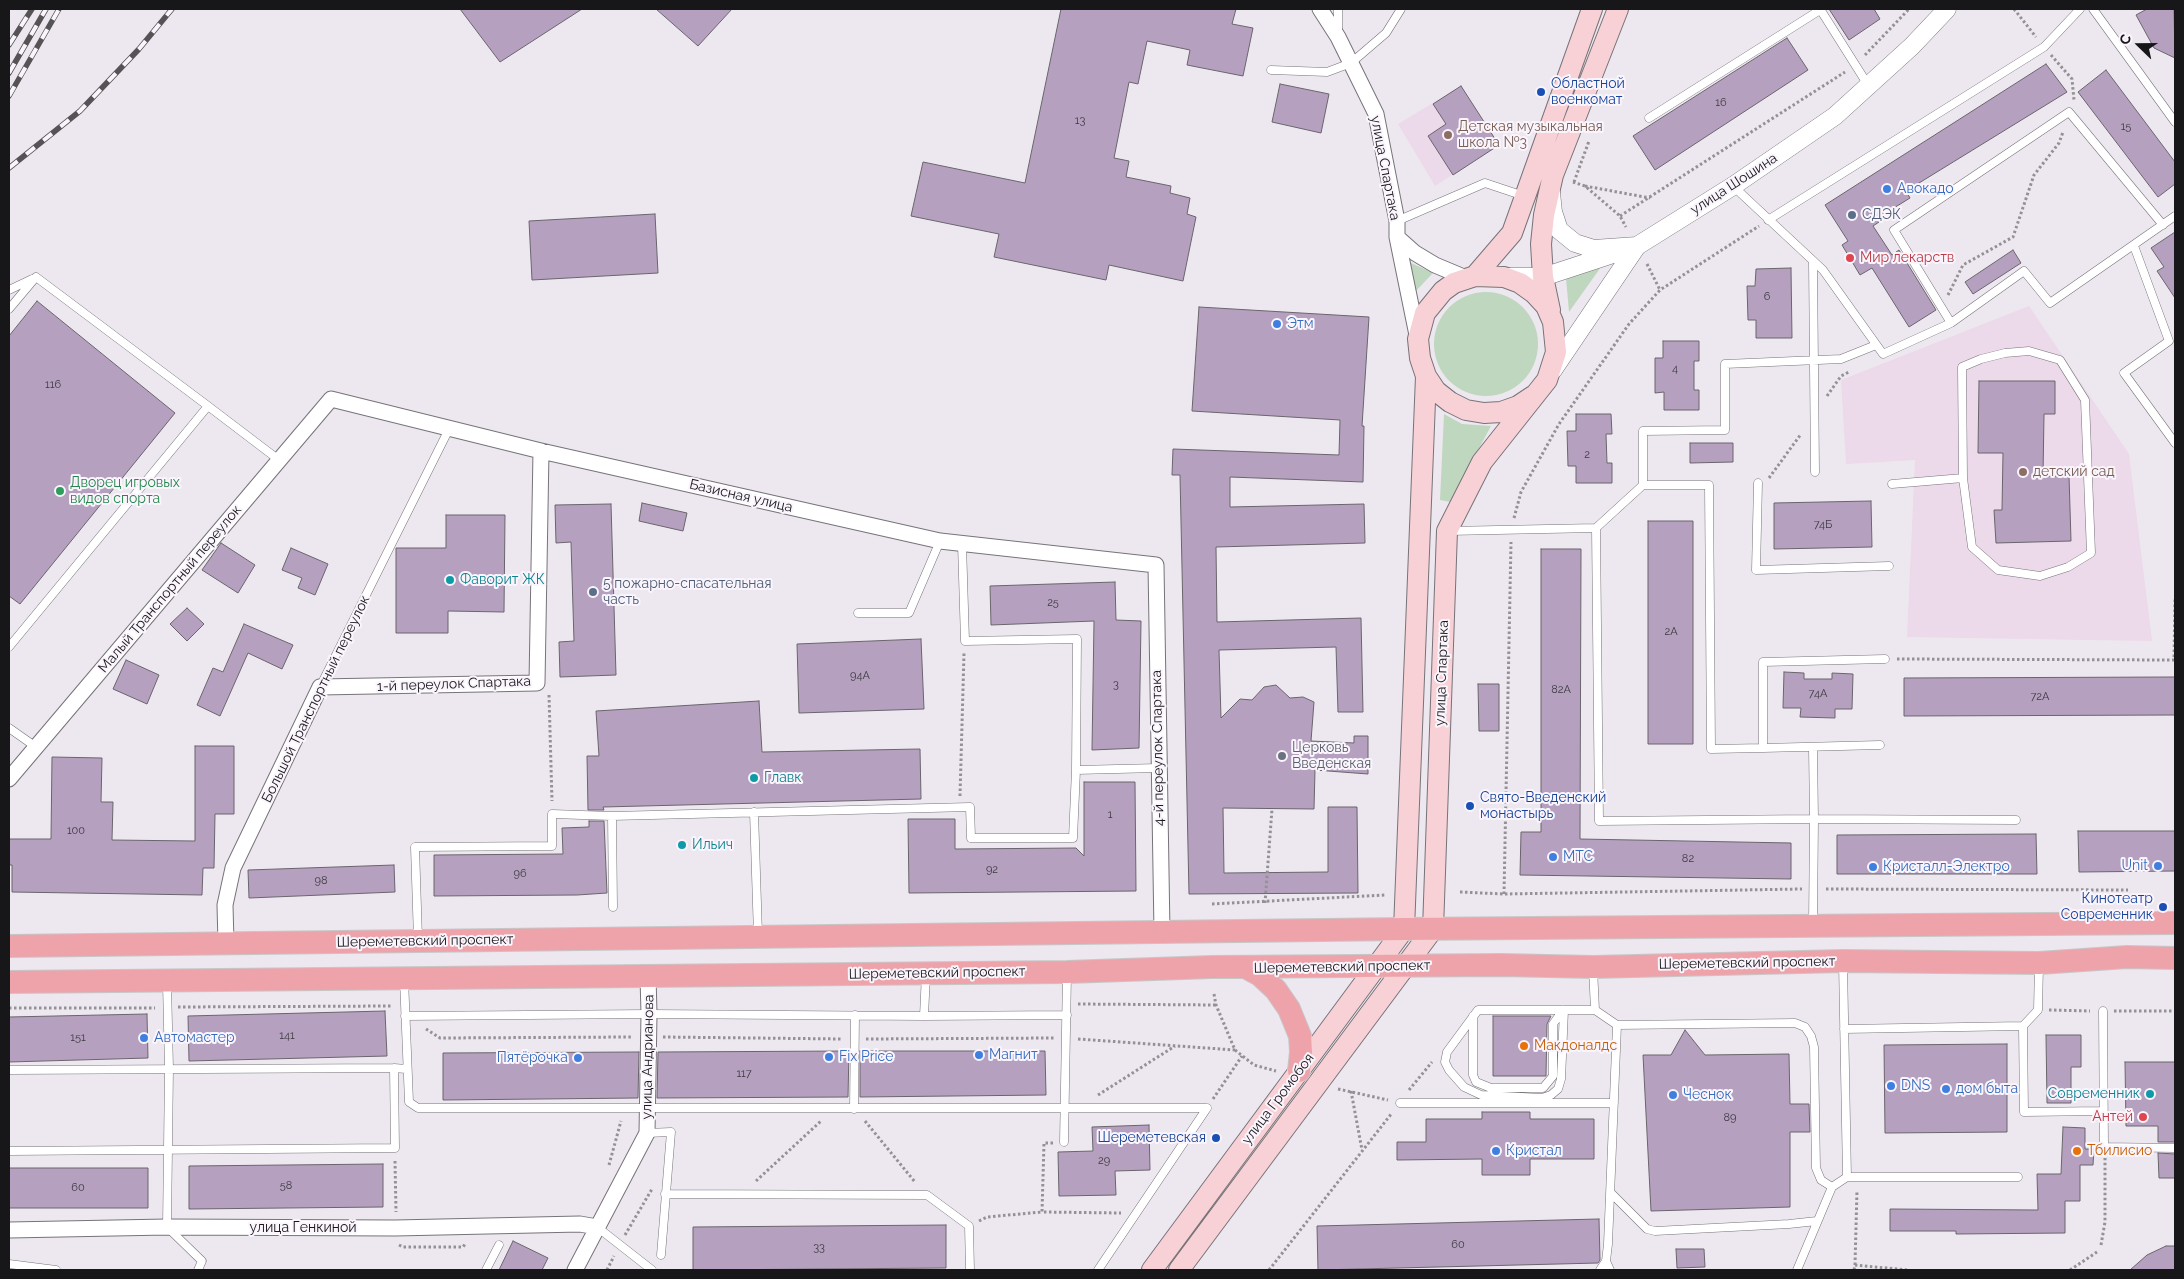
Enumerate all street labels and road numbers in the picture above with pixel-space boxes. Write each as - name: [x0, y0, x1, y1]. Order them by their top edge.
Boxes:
- street label: улица Спартака: [1367, 114, 1403, 222]
- street label: улица Шошина: [1687, 150, 1781, 218]
- street label: Базисная улица: [688, 476, 794, 516]
- street label: Малый Транспортный переулок: [95, 502, 245, 676]
- street label: Большой Транспортный переулок: [258, 593, 374, 805]
- street label: улица Спартака: [1432, 620, 1452, 726]
- street label: 4-й переулок Спартака: [1148, 670, 1168, 826]
- street label: 1-й переулок Спартака: [377, 673, 531, 695]
- street label: Шереметевский проспект: [337, 931, 513, 951]
- street label: Шереметевский проспект: [1659, 953, 1835, 973]
- street label: Шереметевский проспект: [1254, 957, 1430, 977]
- street label: Шереметевский проспект: [849, 963, 1025, 983]
- street label: улица Андрианова: [639, 994, 657, 1120]
- street label: улица Громобоя: [1238, 1050, 1318, 1148]
- street label: улица Генкиной: [249, 1220, 357, 1236]

